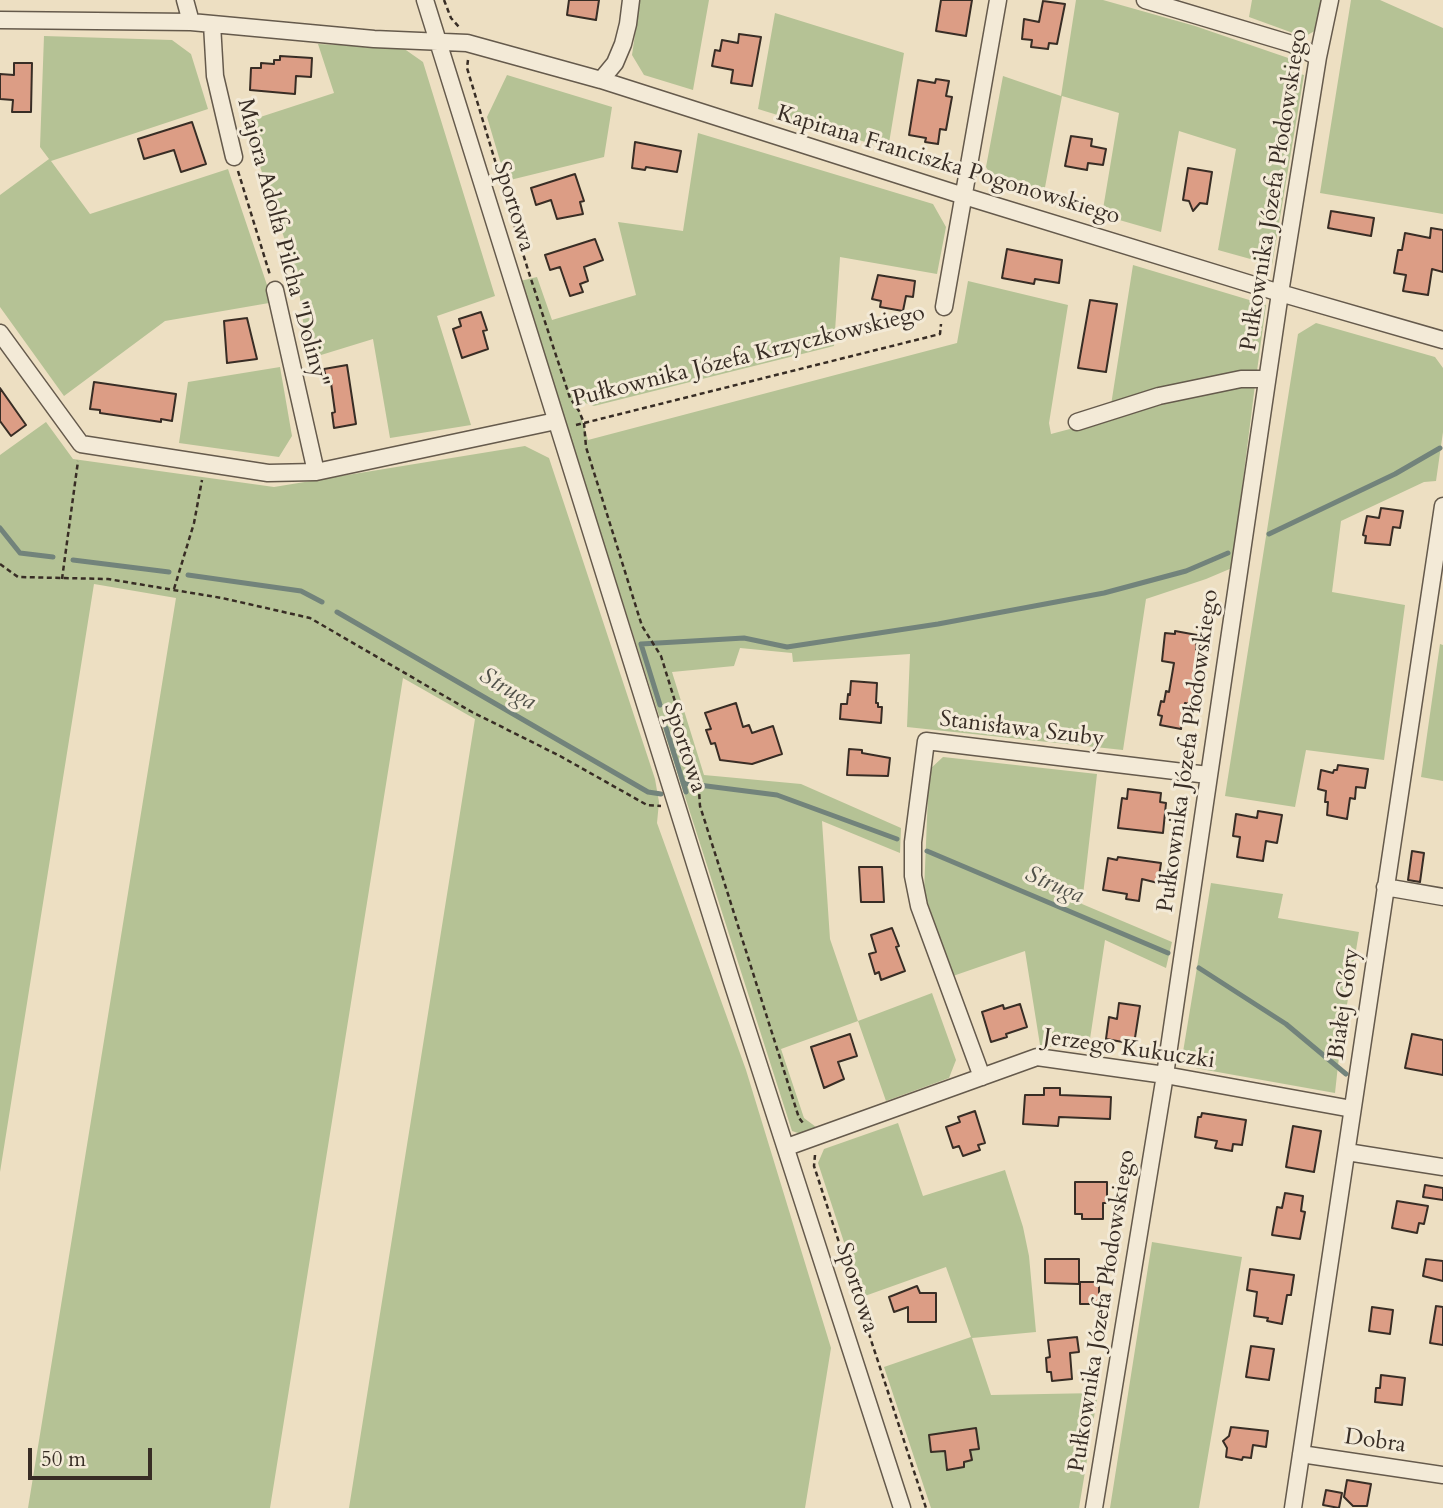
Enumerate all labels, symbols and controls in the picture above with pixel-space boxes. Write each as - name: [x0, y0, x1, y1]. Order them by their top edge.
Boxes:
- street label: Pułkownika Józefa Płodowskiego: [1236, 27, 1314, 353]
- street label: Majora Adolfa Pilcha "Doliny": [230, 96, 334, 390]
- street label: Kapitana Franciszka Pogonowskiego: [773, 101, 1123, 231]
- street label: Sportowa: [486, 159, 540, 255]
- street label: Pułkownika Józefa Krzyczkowskiego: [570, 300, 928, 414]
- street label: Pułkownika Józefa Płodowskiego: [1153, 588, 1225, 914]
- water label: Struga: [473, 662, 541, 718]
- street label: Sportowa: [657, 700, 711, 796]
- street label: Stanisława Szuby: [938, 706, 1106, 754]
- water label: Struga: [1020, 861, 1088, 911]
- street label: Białej Góry: [1323, 946, 1367, 1062]
- street label: Jerzego Kukuczki: [1041, 1024, 1217, 1076]
- street label: Pułkownika Józefa Płodowskiego: [1064, 1148, 1142, 1474]
- street label: Sportowa: [829, 1240, 883, 1336]
- street label: Dobra: [1342, 1424, 1408, 1460]
- scale bar: [32, 1434, 156, 1478]
- text: 50 m: [41, 1445, 86, 1474]

